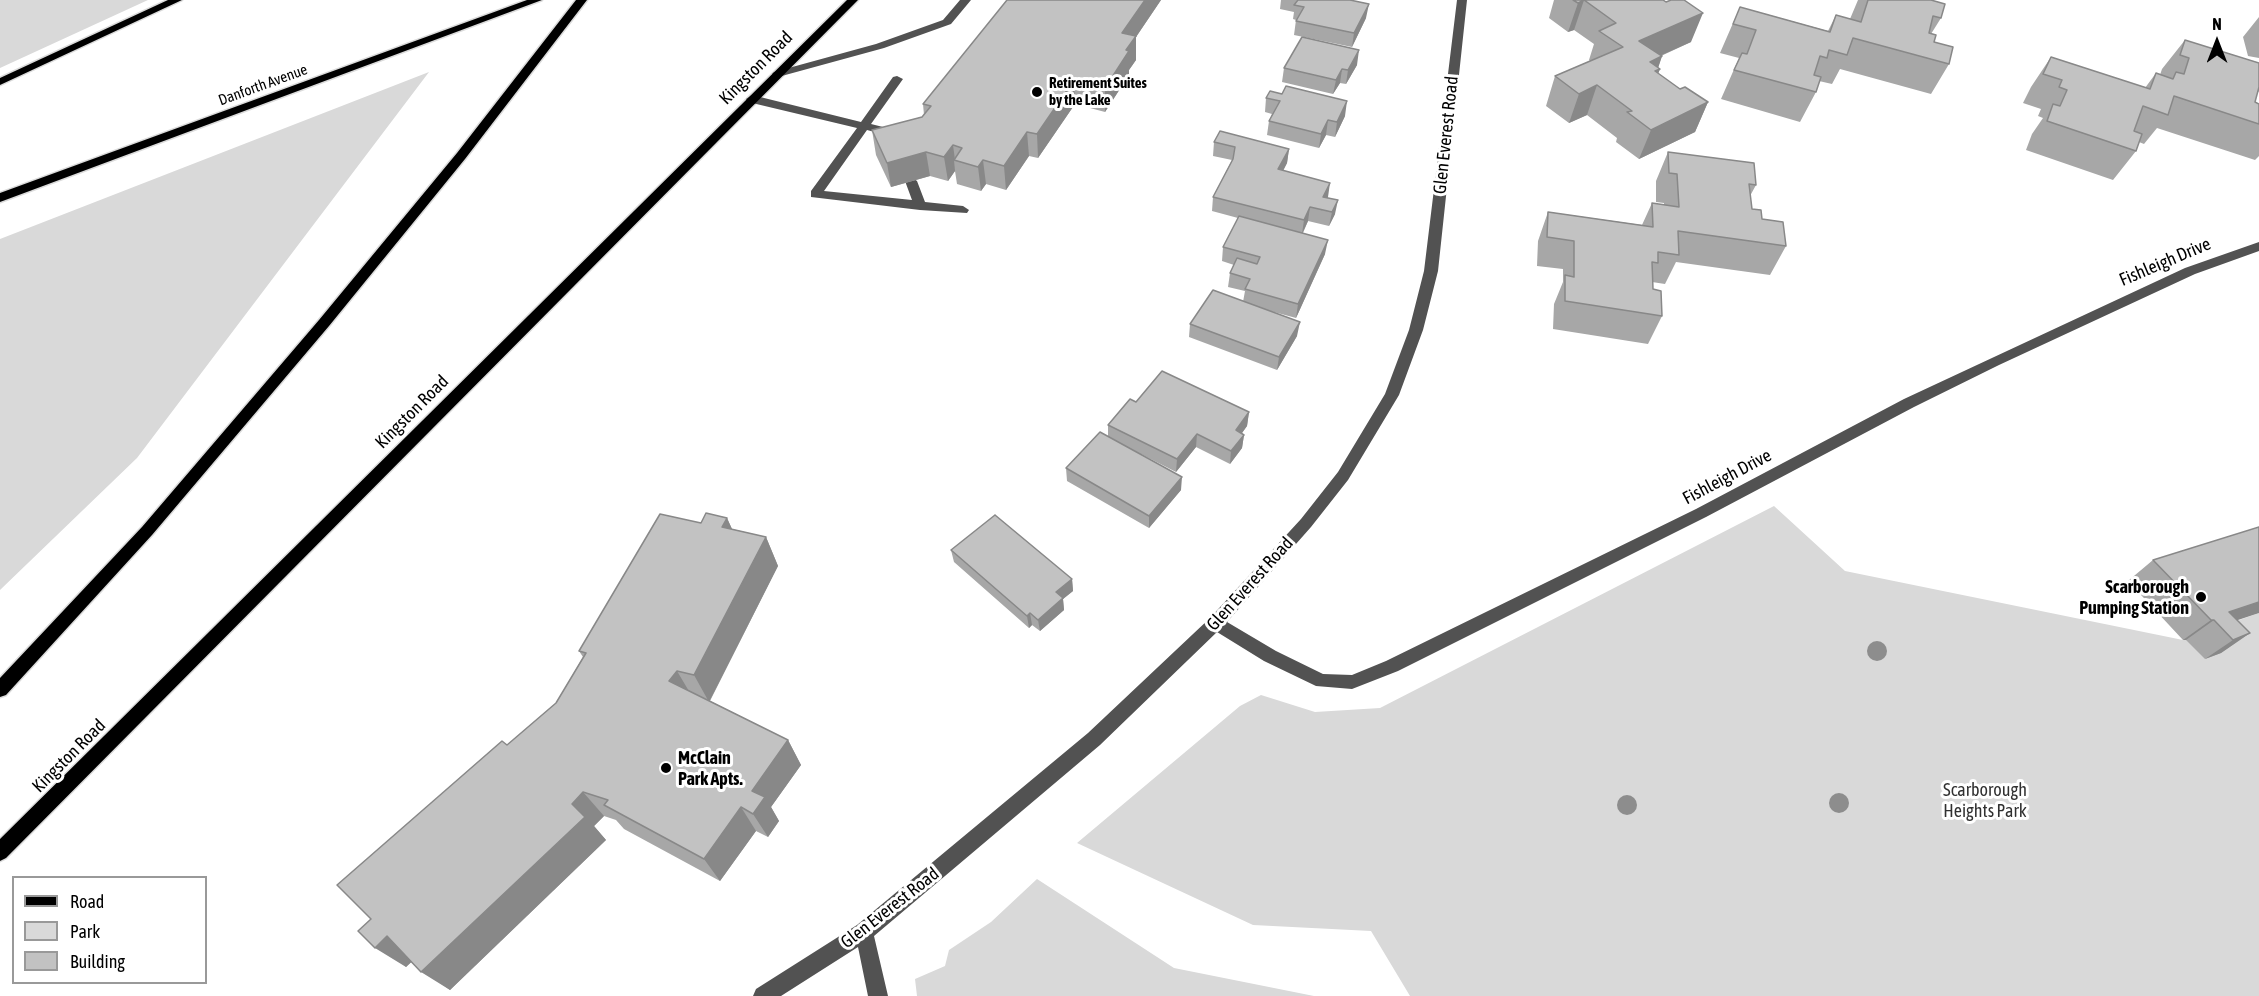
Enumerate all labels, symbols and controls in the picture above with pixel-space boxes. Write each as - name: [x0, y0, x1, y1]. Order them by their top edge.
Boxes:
- north arrow: [2187, 12, 2247, 72]
- text: N: [2212, 15, 2222, 33]
- street label: Kingston Road: [715, 27, 797, 109]
- street label: Danforth Avenue: [216, 61, 310, 109]
- place label: Retirement Suites by the Lake: [1049, 74, 1147, 109]
- street label: Glen Everest Road: [1429, 75, 1463, 195]
- marker: Retirement Suites by the Lake: [1030, 85, 1044, 99]
- street label: Fishleigh Drive: [2116, 233, 2214, 291]
- street label: Kingston Road: [371, 371, 453, 453]
- street label: Fishleigh Drive: [1679, 445, 1775, 509]
- street label: Glen Everest Road: [1202, 533, 1298, 635]
- place label: Scarborough Pumping Station: [2079, 576, 2189, 618]
- marker: Scarborough Pumping Station: [2194, 590, 2208, 604]
- street label: Kingston Road: [28, 715, 110, 797]
- place label: McClain Park Apts.: [678, 747, 743, 789]
- marker: McClain Park Apts.: [659, 761, 673, 775]
- park label: Scarborough Heights Park: [1943, 779, 2027, 822]
- street label: Glen Everest Road: [837, 863, 943, 953]
- legend: [12, 876, 207, 984]
- text: Road: [70, 891, 104, 912]
- text: Park: [70, 921, 100, 942]
- text: Building: [70, 951, 125, 972]

